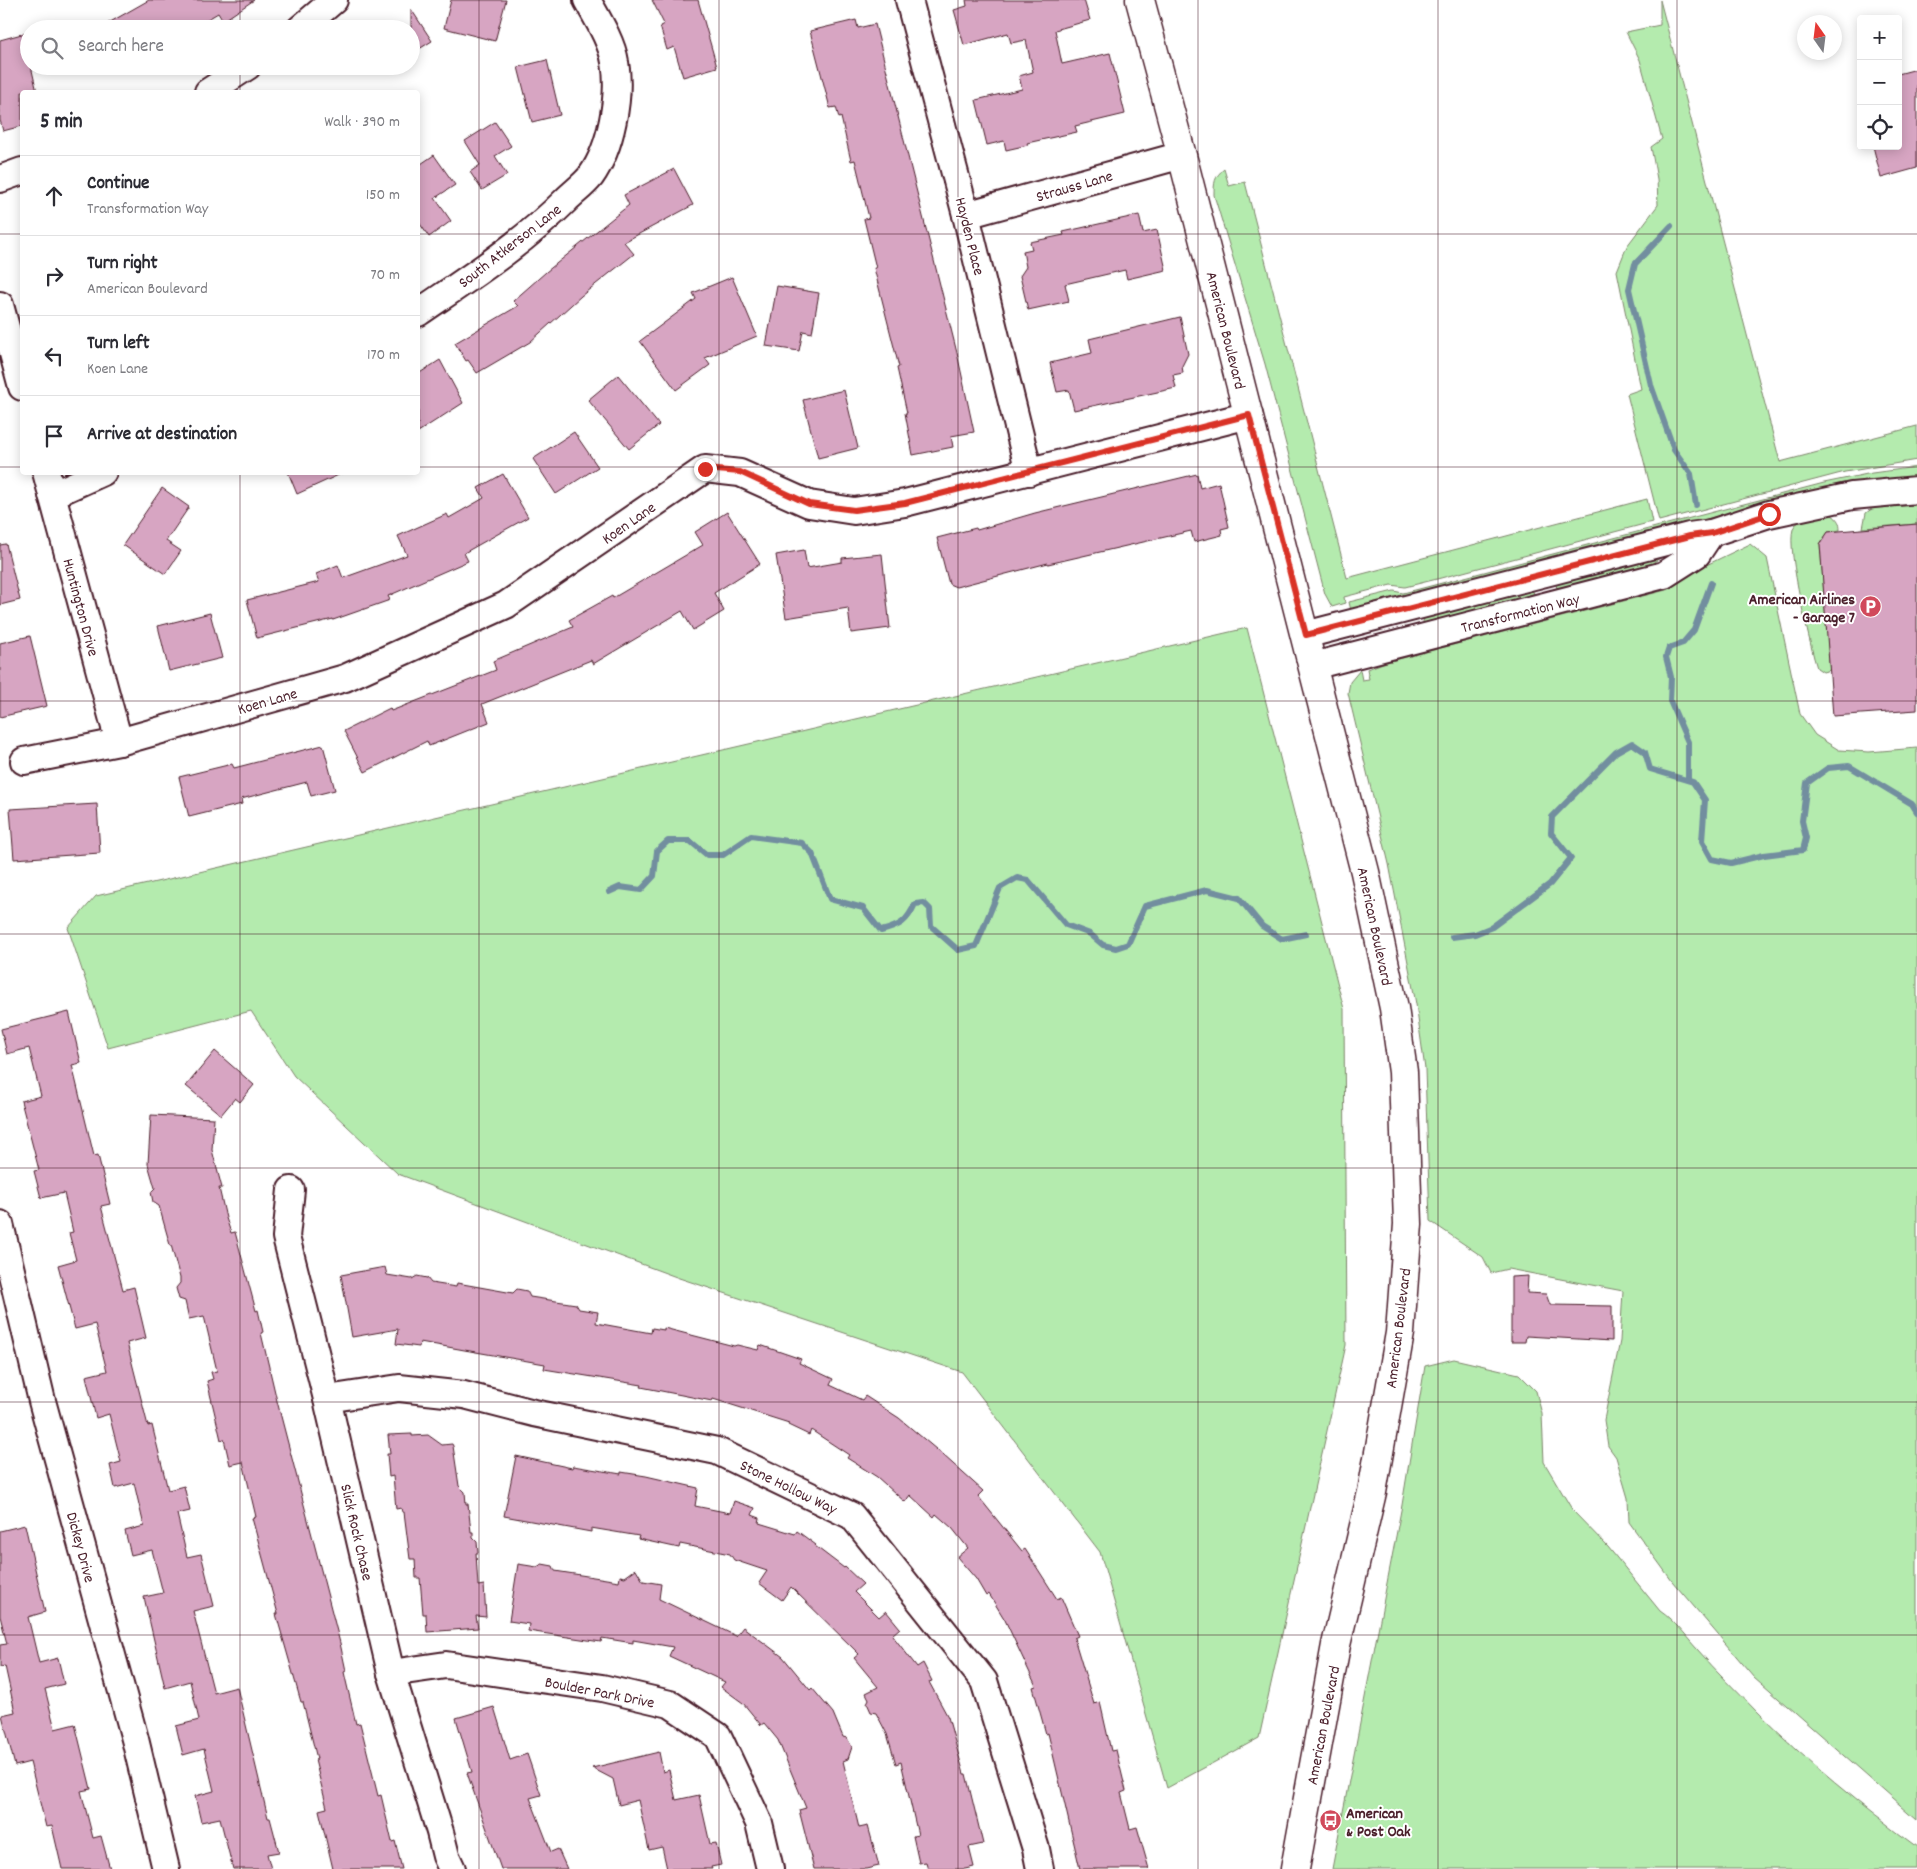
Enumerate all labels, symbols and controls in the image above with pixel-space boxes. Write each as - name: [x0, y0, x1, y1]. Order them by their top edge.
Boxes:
- north arrow: [1797, 15, 1842, 60]
- map controls: [1857, 15, 1902, 150]
- button: +: [1857, 15, 1902, 60]
- search box: [20, 20, 420, 75]
- icon: search: [38, 34, 66, 62]
- text: Search here: [78, 34, 164, 61]
- button: −: [1857, 60, 1902, 105]
- button: locate: [1857, 105, 1902, 150]
- text: 5 min: [40, 108, 83, 138]
- text: Walk · 390 m: [324, 111, 400, 134]
- street label: Strauss Lane: [1034, 165, 1116, 209]
- text: Continue: [87, 171, 149, 198]
- icon: ahead: [40, 182, 68, 210]
- text: 150 m: [366, 184, 400, 207]
- street label: Hayden Place: [948, 195, 989, 278]
- text: Transformation Way: [87, 198, 208, 221]
- street label: South Atkerson Lane: [454, 199, 567, 295]
- text: Turn right: [87, 251, 158, 278]
- icon: right: [40, 262, 68, 290]
- text: 70 m: [370, 264, 400, 287]
- street label: American Boulevard: [1199, 269, 1250, 392]
- text: American Boulevard: [87, 278, 208, 301]
- text: Turn left: [87, 331, 150, 358]
- icon: left: [40, 342, 68, 370]
- text: 170 m: [367, 344, 400, 367]
- text: Koen Lane: [87, 358, 148, 381]
- icon: arrive: [40, 422, 68, 450]
- text: Arrive at destination: [87, 422, 237, 449]
- route end: [694, 458, 717, 481]
- street label: Koen Lane: [598, 497, 661, 551]
- route start: [1758, 503, 1781, 526]
- street label: Huntington Drive: [55, 556, 104, 659]
- street label: Transformation Way: [1459, 588, 1583, 640]
- place label: American Airlines - Garage 7: [1749, 589, 1855, 630]
- parking icon: American Airlines - Garage 7: [1859, 595, 1883, 619]
- street label: Koen Lane: [235, 683, 300, 722]
- street label: American Boulevard: [1350, 865, 1397, 988]
- street label: American Boulevard: [1381, 1267, 1418, 1390]
- street label: Stone Hollow Way: [736, 1455, 841, 1522]
- street label: Slick Rock Chase: [333, 1482, 378, 1583]
- street label: Dickey Drive: [59, 1510, 100, 1585]
- street label: American Boulevard: [1302, 1664, 1347, 1787]
- street label: Boulder Park Drive: [543, 1672, 656, 1715]
- place label: American & Post Oak: [1346, 1803, 1411, 1844]
- bus stop icon: American & Post Oak: [1318, 1809, 1342, 1833]

